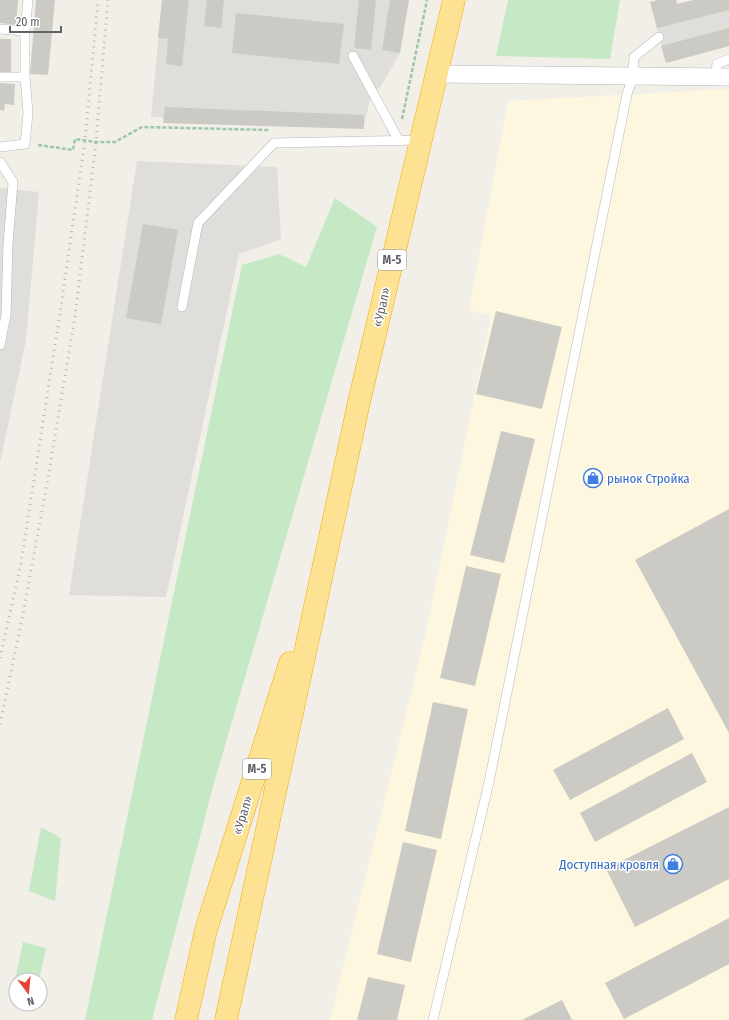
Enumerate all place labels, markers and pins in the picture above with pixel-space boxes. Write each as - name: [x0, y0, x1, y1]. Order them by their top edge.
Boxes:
- shop icon: рынок Стройка: [582, 467, 604, 489]
- place label: рынок Стройка: [607, 471, 690, 486]
- shop icon: Доступная кровля: [662, 853, 684, 875]
- place label: Доступная кровля: [558, 857, 659, 872]

